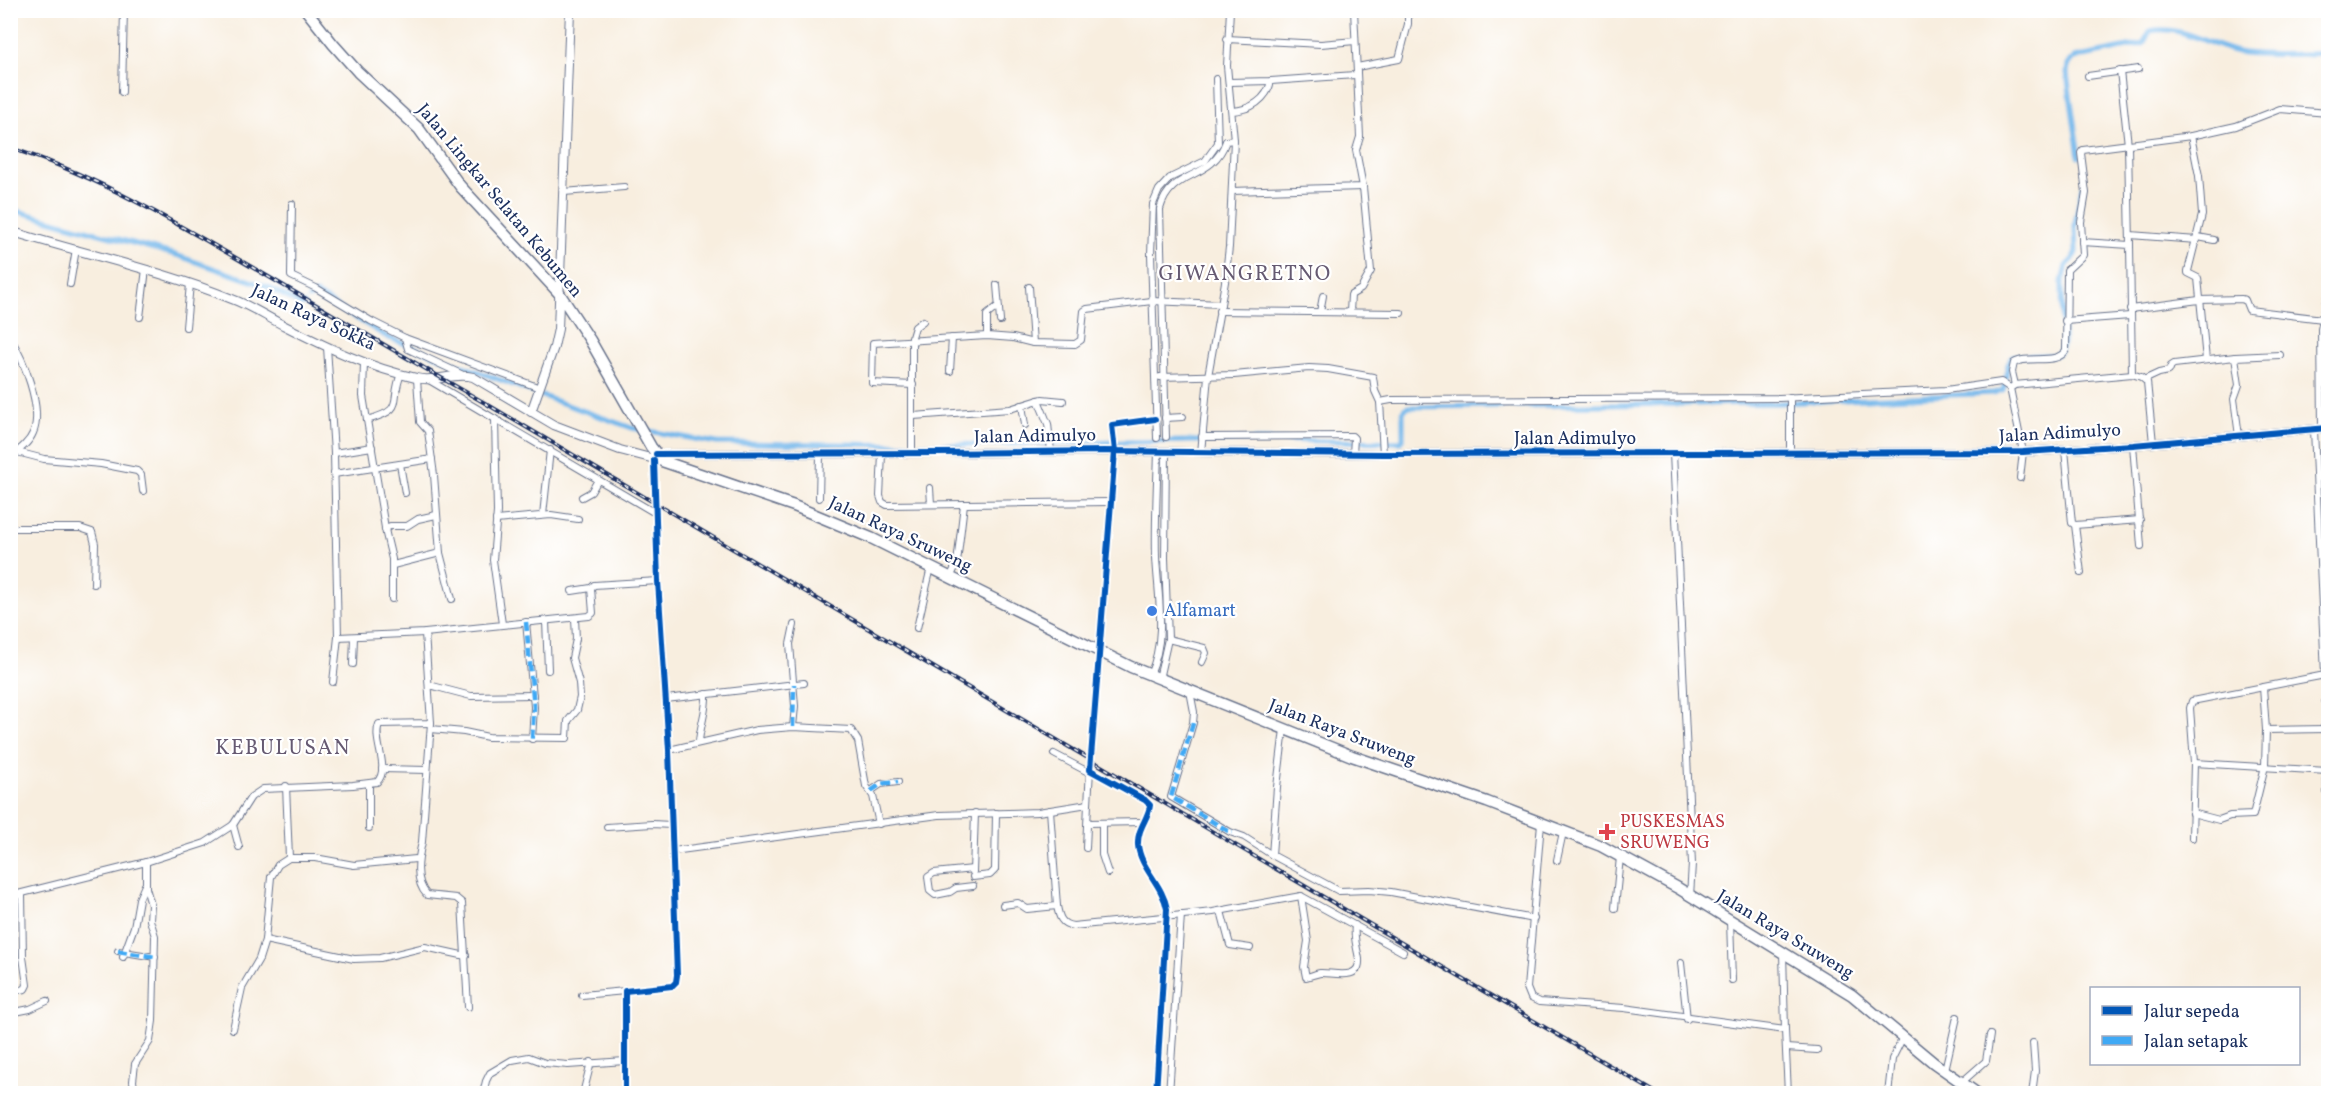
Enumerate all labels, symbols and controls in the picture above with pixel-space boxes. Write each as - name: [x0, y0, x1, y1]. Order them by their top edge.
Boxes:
- street label: Jalan Lingkar Selatan Kebumen: [410, 99, 588, 304]
- district label: GIWANGRETNO: [1158, 260, 1332, 289]
- street label: Jalan Raya Sokka: [247, 278, 379, 358]
- street label: Jalan Adimulyo: [1998, 418, 2122, 450]
- street label: Jalan Adimulyo: [974, 423, 1096, 451]
- street label: Jalan Adimulyo: [1514, 427, 1636, 452]
- street label: Jalan Raya Sruweng: [824, 491, 976, 579]
- place label: Alfamart: [1164, 599, 1236, 624]
- marker: Alfamart: [1145, 604, 1159, 618]
- street label: Jalan Raya Sruweng: [1265, 693, 1419, 773]
- district label: KEBULUSAN: [215, 734, 351, 763]
- place label: PUSKESMAS SRUWENG: [1620, 810, 1725, 856]
- marker: PUSKESMAS SRUWENG: [1598, 823, 1616, 841]
- street label: Jalan Raya Sruweng: [1712, 884, 1858, 986]
- legend: [2090, 987, 2300, 1065]
- text: Jalur sepeda: [2144, 1000, 2240, 1025]
- text: Jalan setapak: [2144, 1030, 2248, 1055]

